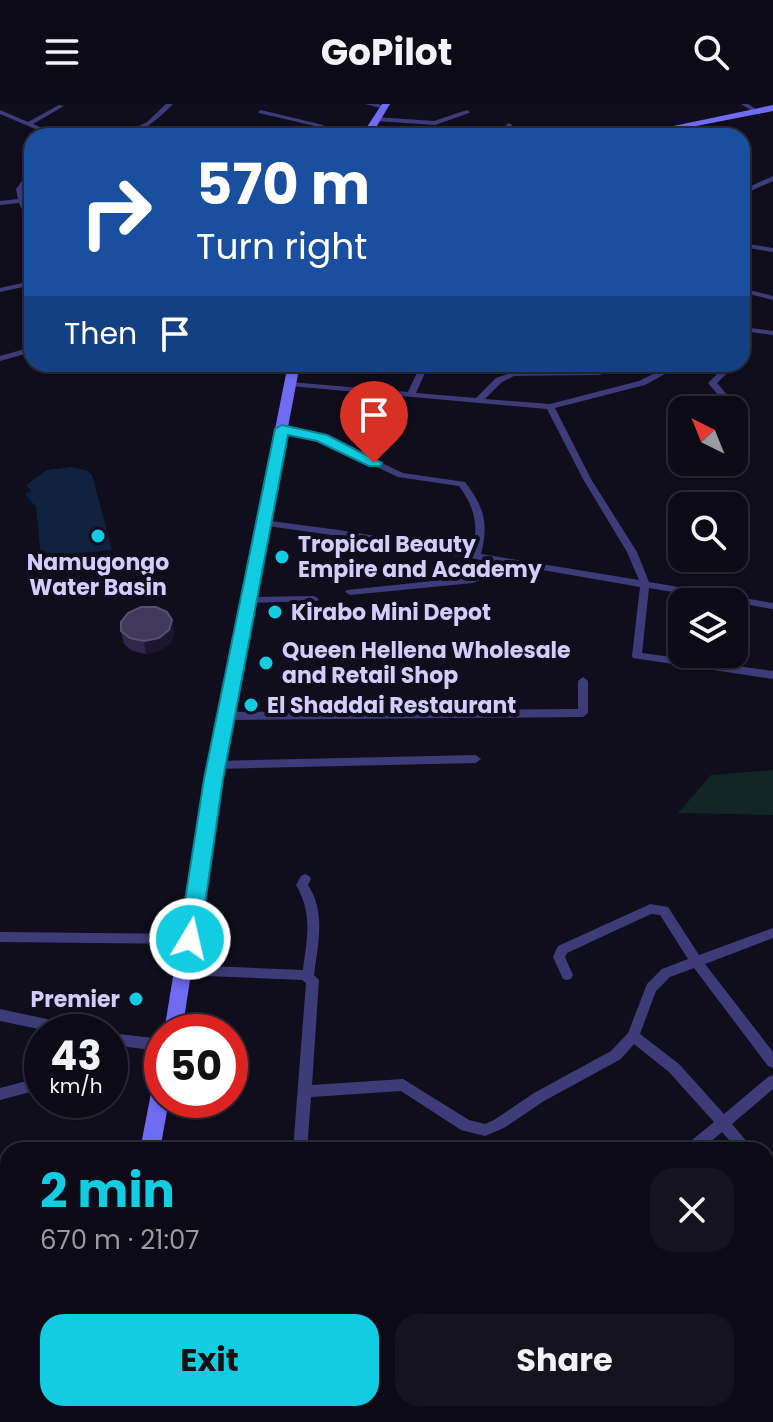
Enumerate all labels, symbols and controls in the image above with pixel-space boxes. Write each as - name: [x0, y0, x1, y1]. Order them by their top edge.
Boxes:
- text: GoPilot: [321, 27, 452, 78]
- icon: menu: [40, 30, 84, 74]
- icon: search: [689, 30, 733, 74]
- text: 570 m: [196, 145, 370, 224]
- icon: right: [64, 160, 168, 264]
- text: Turn right: [196, 221, 367, 272]
- text: Then: [64, 312, 137, 355]
- icon: arrive: [153, 312, 197, 356]
- pin: [340, 381, 408, 463]
- icon: arrive: [352, 393, 396, 437]
- north arrow: [668, 396, 748, 476]
- map controls: [668, 396, 748, 668]
- button: search: [668, 492, 748, 572]
- marker: Namugongo Water Basin: [89, 527, 107, 545]
- place label: Tropical Beauty Empire and Academy: [298, 529, 542, 585]
- place label: Namugongo Water Basin: [27, 547, 169, 603]
- marker: Tropical Beauty Empire and Academy: [273, 548, 291, 566]
- button: layers: [668, 588, 748, 668]
- place label: Kirabo Mini Depot: [291, 597, 491, 628]
- marker: Kirabo Mini Depot: [266, 603, 284, 621]
- place label: Queen Hellena Wholesale and Retail Shop: [282, 635, 571, 691]
- marker: Queen Hellena Wholesale and Retail Shop: [257, 654, 275, 672]
- place label: El Shaddai Restaurant: [267, 690, 516, 721]
- marker: El Shaddai Restaurant: [242, 696, 260, 714]
- position arrow: [148, 897, 232, 981]
- place label: Premier: [31, 984, 120, 1015]
- marker: Premier: [127, 990, 145, 1008]
- speed limit sign: 50: [144, 1014, 248, 1118]
- text: 43: [50, 1028, 102, 1084]
- text: km/h: [49, 1072, 103, 1100]
- text: 2 min: [40, 1157, 175, 1224]
- button: close: [650, 1168, 734, 1252]
- text: 670 m · 21:07: [40, 1222, 199, 1258]
- button: Exit: [40, 1314, 379, 1406]
- button: Share: [395, 1314, 734, 1406]

